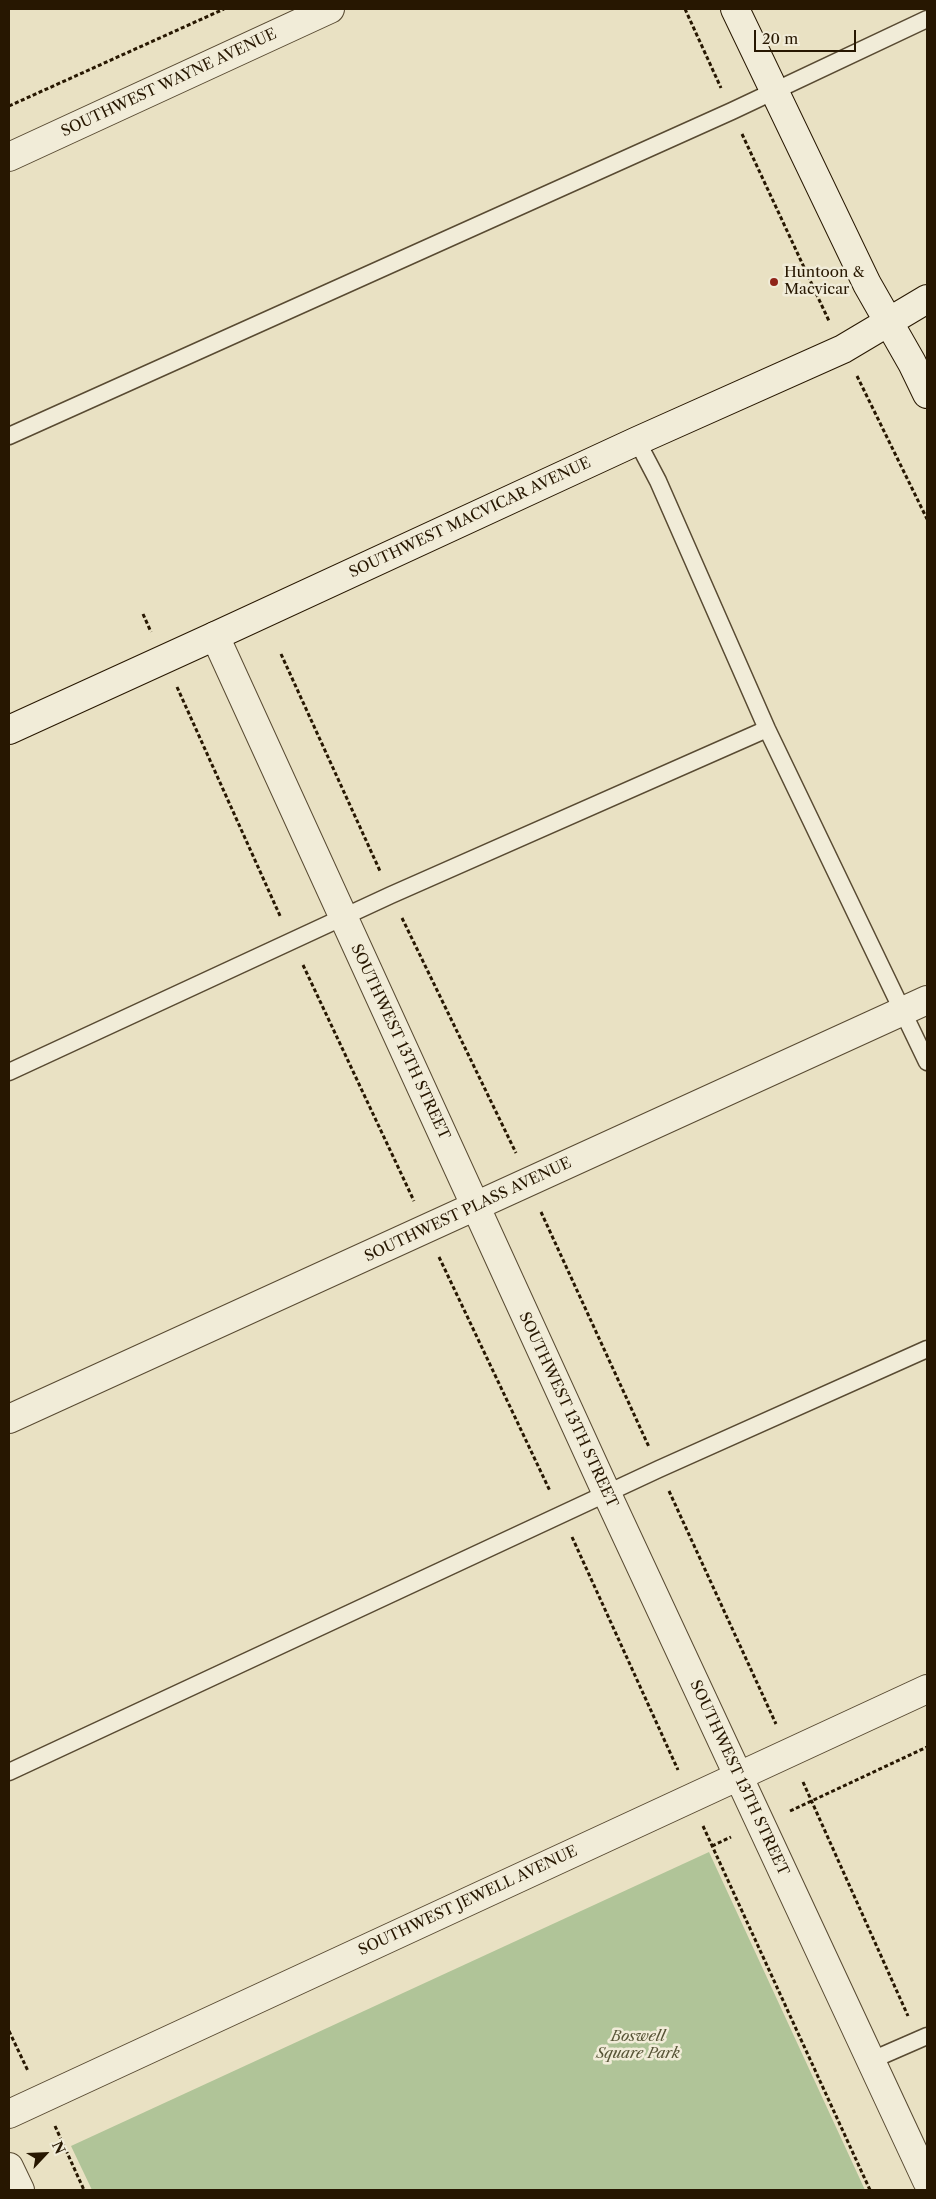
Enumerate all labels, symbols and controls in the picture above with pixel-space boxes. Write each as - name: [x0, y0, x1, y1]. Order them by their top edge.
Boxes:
- scale bar: [756, 20, 858, 52]
- street label: SOUTHWEST WAYNE AVENUE: [58, 25, 280, 141]
- text: 20 m: [762, 29, 798, 48]
- place label: Huntoon & Macvicar: [784, 264, 864, 299]
- marker: Huntoon & Macvicar: [768, 276, 780, 288]
- street label: SOUTHWEST MACVICAR AVENUE: [346, 454, 594, 582]
- street label: SOUTHWEST 13TH STREET: [347, 941, 453, 1143]
- street label: SOUTHWEST PLASS AVENUE: [362, 1154, 574, 1266]
- street label: SOUTHWEST 13TH STREET: [515, 1309, 621, 1511]
- street label: SOUTHWEST 13TH STREET: [686, 1677, 792, 1879]
- street label: SOUTHWEST JEWELL AVENUE: [356, 1842, 580, 1960]
- park label: Boswell Square Park: [596, 2028, 680, 2063]
- north arrow: [20, 2129, 70, 2179]
- text: N: [48, 2138, 69, 2157]

